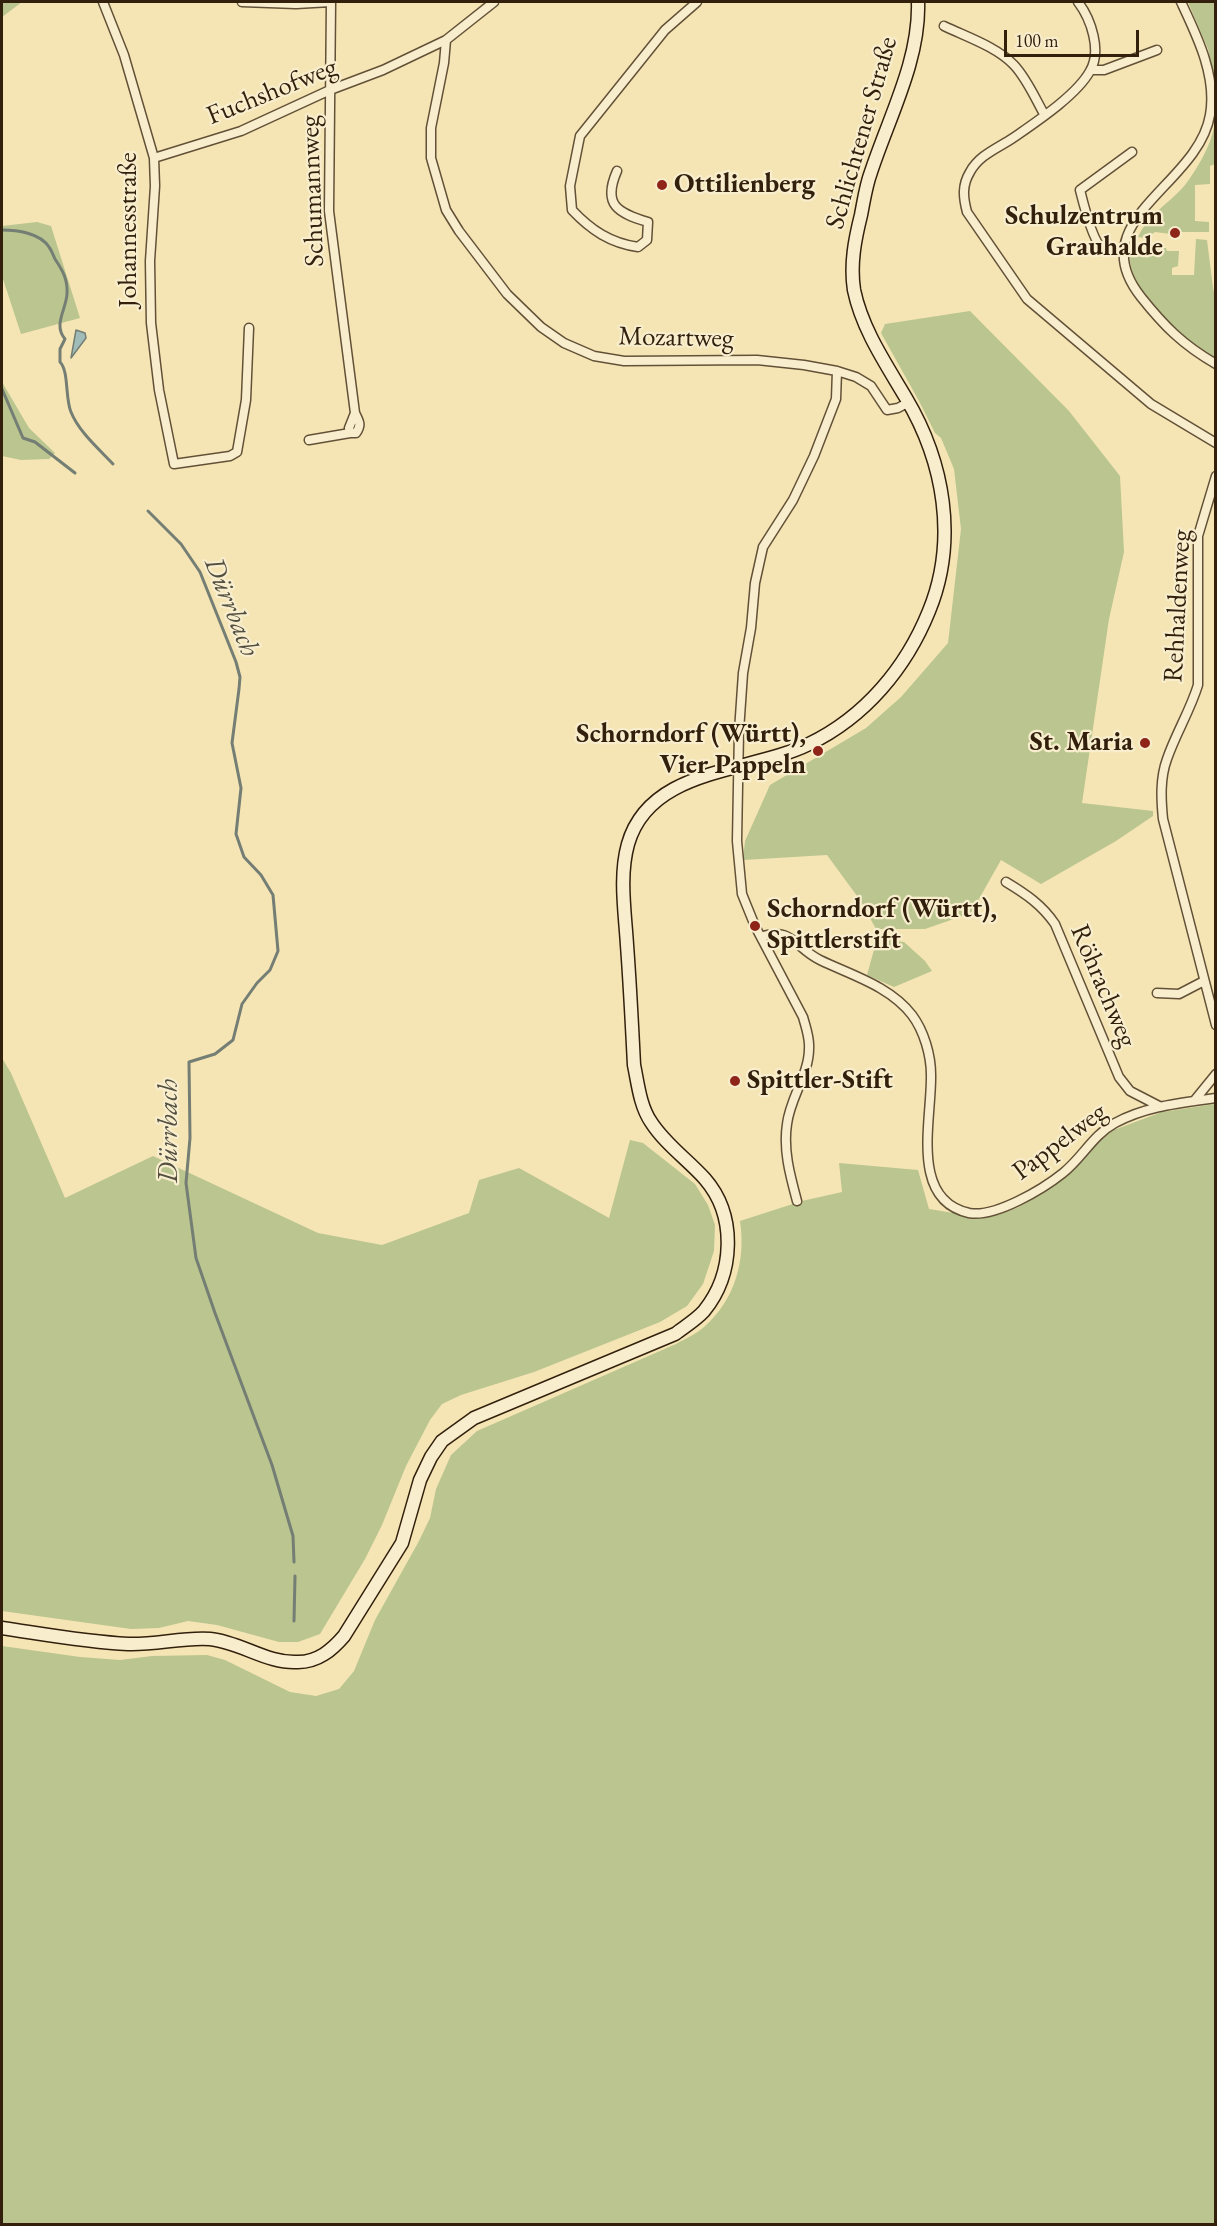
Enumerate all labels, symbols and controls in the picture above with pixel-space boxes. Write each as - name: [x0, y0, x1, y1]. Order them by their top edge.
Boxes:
- scale bar: [1007, 18, 1142, 56]
- text: 100 m: [1015, 29, 1059, 52]
- street label: Schlichtener Straße: [819, 33, 905, 233]
- street label: Fuchshofweg: [202, 51, 342, 133]
- street label: Schumannweg: [294, 115, 332, 267]
- street label: Johannesstraße: [113, 152, 145, 308]
- place label: Ottilienberg: [674, 169, 815, 201]
- marker: Ottilienberg: [655, 178, 669, 192]
- place label: Schulzentrum Grauhalde: [1005, 201, 1163, 264]
- marker: Schulzentrum Grauhalde: [1168, 226, 1182, 240]
- street label: Mozartweg: [618, 321, 734, 355]
- street label: Rehhaldenweg: [1158, 529, 1198, 683]
- water label: Dürrbach: [196, 552, 266, 662]
- place label: Schorndorf (Württ), Vier Pappeln: [576, 719, 806, 782]
- place label: St. Maria: [1029, 727, 1133, 759]
- marker: St. Maria: [1138, 736, 1152, 750]
- marker: Schorndorf (Württ), Vier Pappeln: [811, 744, 825, 758]
- place label: Schorndorf (Württ), Spittlerstift: [767, 894, 997, 957]
- marker: Schorndorf (Württ), Spittlerstift: [748, 919, 762, 933]
- street label: Röhrachweg: [1063, 920, 1143, 1052]
- place label: Spittler-Stift: [747, 1065, 893, 1097]
- marker: Spittler-Stift: [728, 1074, 742, 1088]
- water label: Dürrbach: [152, 1079, 186, 1183]
- street label: Pappelweg: [1007, 1096, 1113, 1188]

